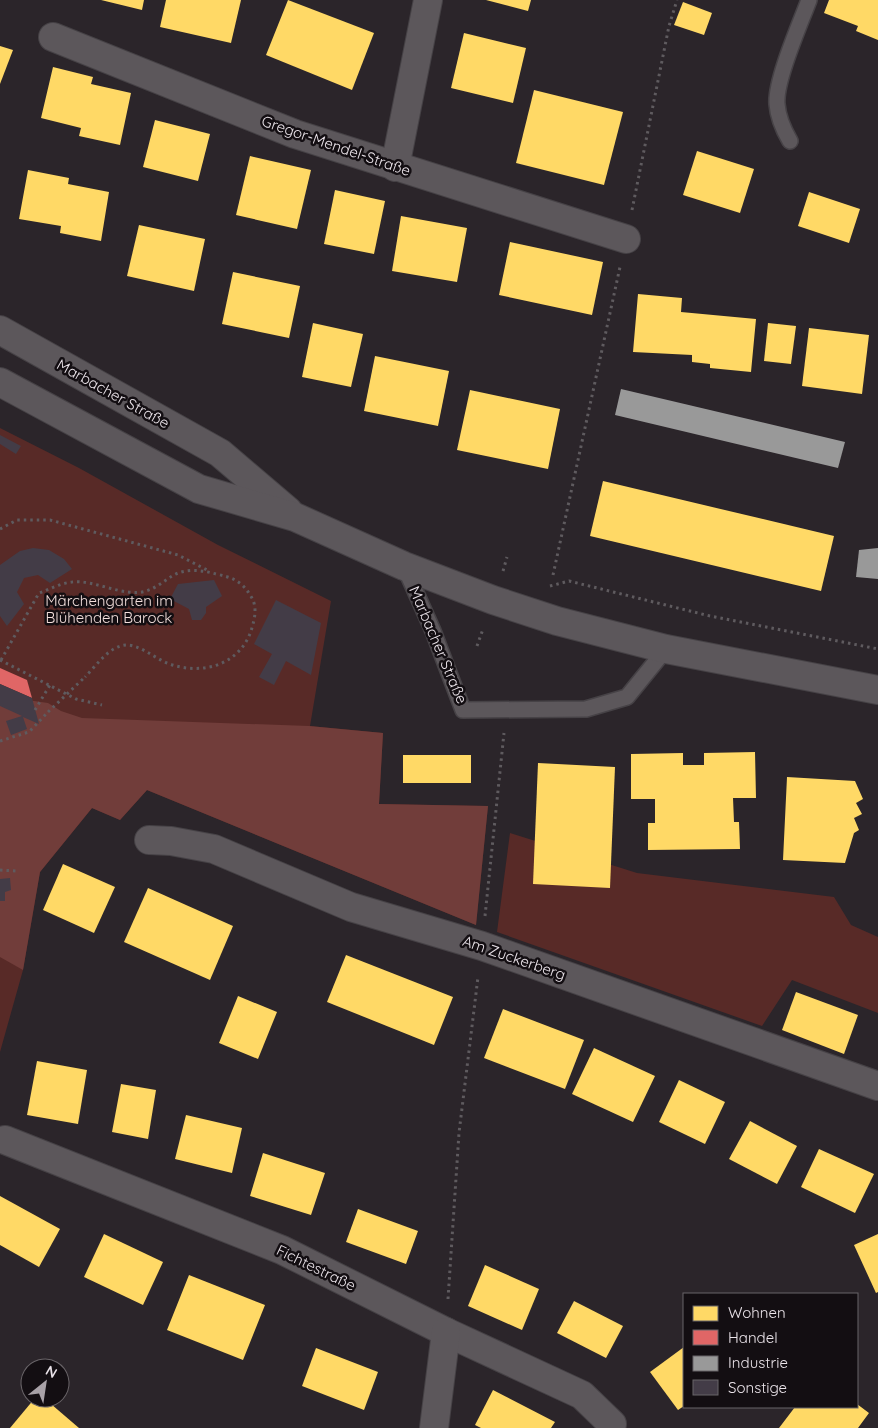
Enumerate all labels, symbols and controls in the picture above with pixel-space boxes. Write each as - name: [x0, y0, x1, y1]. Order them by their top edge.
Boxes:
- street label: Gregor-Mendel-Straße: [259, 111, 413, 180]
- street label: Marbacher Straße: [54, 355, 173, 432]
- street label: Marbacher Straße: [405, 583, 472, 706]
- park label: Märchengarten im Blühenden Barock: [45, 591, 173, 627]
- street label: Am Zuckerberg: [460, 931, 568, 984]
- street label: Fichtestraße: [273, 1240, 359, 1295]
- legend: [683, 1293, 858, 1408]
- text: Wohnen: [728, 1303, 786, 1322]
- text: Handel: [728, 1328, 778, 1347]
- text: Industrie: [728, 1353, 788, 1372]
- north arrow: [20, 1358, 70, 1408]
- text: N: [43, 1361, 60, 1382]
- text: Sonstige: [728, 1378, 787, 1397]

